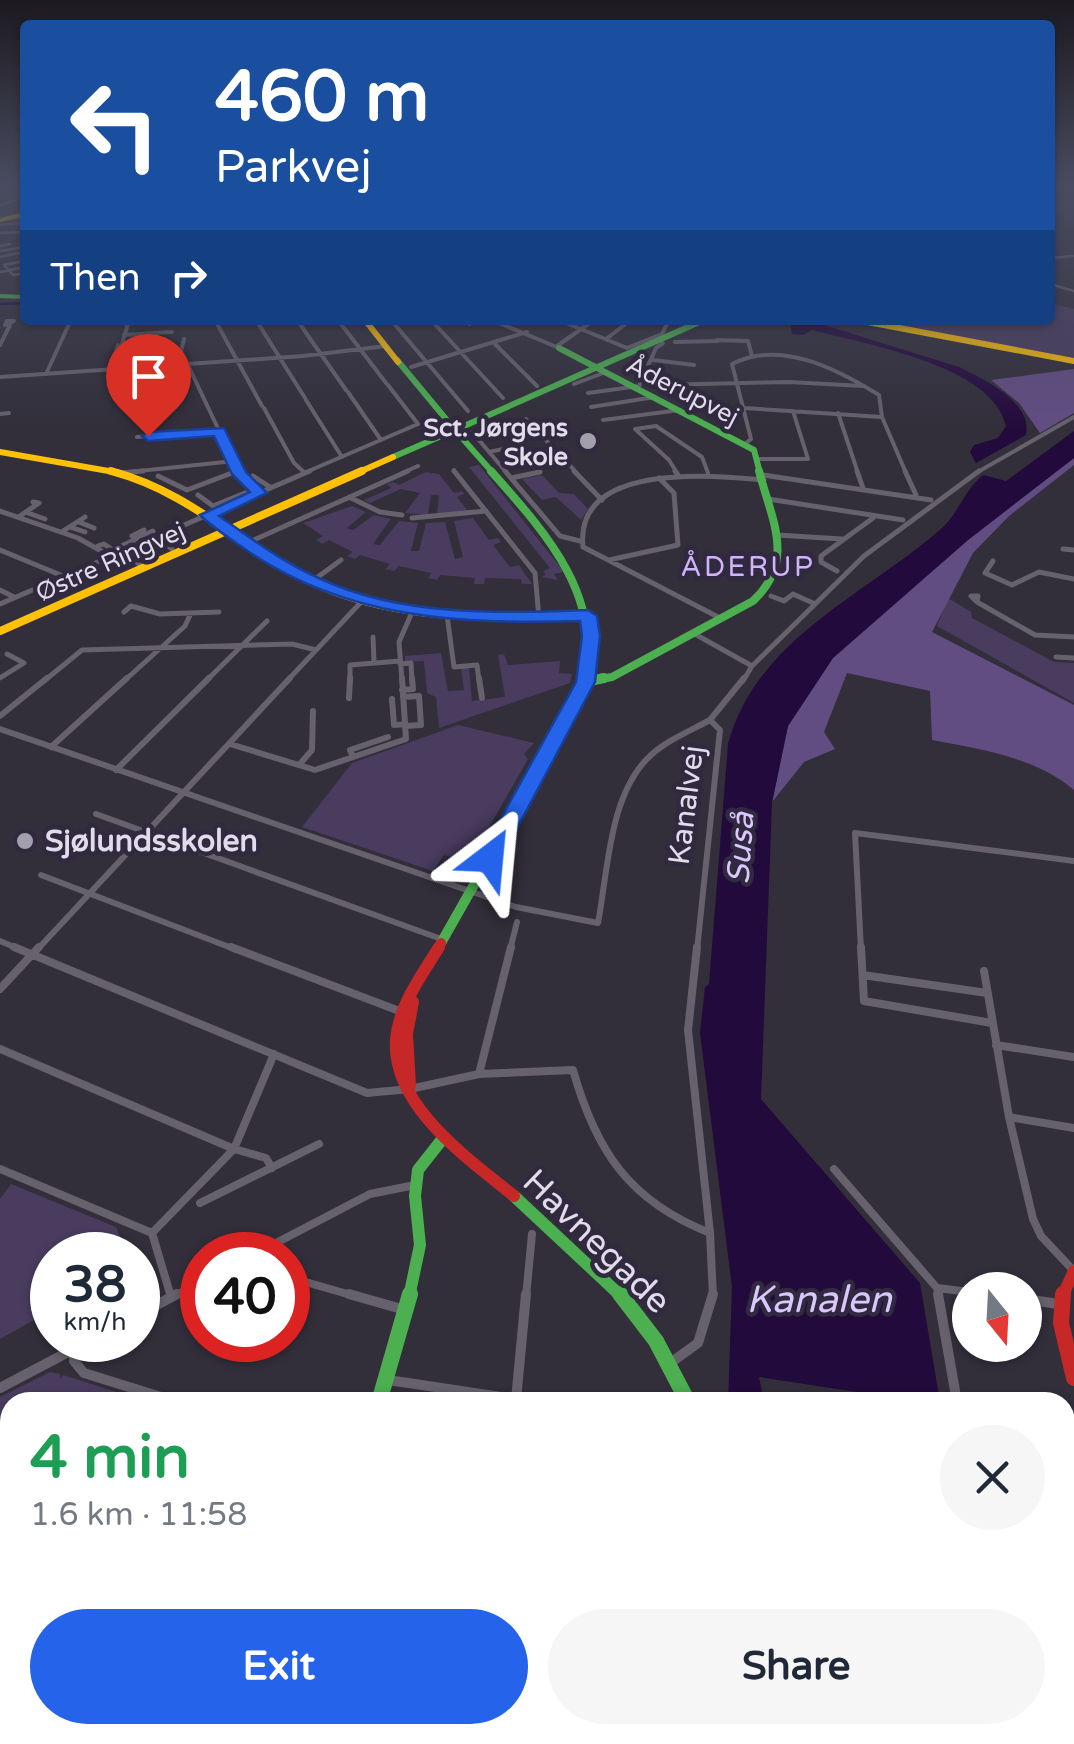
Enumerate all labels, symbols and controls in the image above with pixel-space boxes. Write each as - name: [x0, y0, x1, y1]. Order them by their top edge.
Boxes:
- text: 460 m: [215, 56, 429, 140]
- icon: left: [50, 60, 180, 190]
- text: Parkvej: [215, 141, 372, 195]
- icon: right: [161, 250, 216, 305]
- text: Then: [50, 255, 141, 301]
- pin: [106, 334, 191, 437]
- icon: arrive: [121, 349, 176, 404]
- street label: Åderupvej: [621, 350, 744, 432]
- place label: Sct. Jørgens Skole: [424, 413, 568, 472]
- marker: Sct. Jørgens Skole: [577, 430, 599, 452]
- street label: Østre Ringvej: [31, 516, 190, 608]
- district label: ÅDERUP: [681, 549, 815, 584]
- street label: Kanalvej: [661, 743, 712, 867]
- position arrow: [438, 806, 542, 910]
- water label: Suså: [720, 810, 763, 885]
- place label: Sjølundsskolen: [45, 823, 258, 860]
- marker: Sjølundsskolen: [14, 830, 36, 852]
- street label: Havnegade: [514, 1161, 679, 1323]
- speed limit sign: 40: [180, 1232, 310, 1362]
- text: 38: [64, 1255, 126, 1315]
- north arrow: [952, 1272, 1042, 1362]
- map controls: [952, 1272, 1042, 1362]
- water label: Kanalen: [746, 1277, 893, 1323]
- text: km/h: [64, 1307, 126, 1337]
- text: 4 min: [30, 1422, 190, 1494]
- button: close: [940, 1425, 1045, 1530]
- text: 1.6 km · 11:58: [30, 1496, 247, 1534]
- button: Exit: [30, 1609, 528, 1724]
- button: Share: [548, 1609, 1045, 1724]

